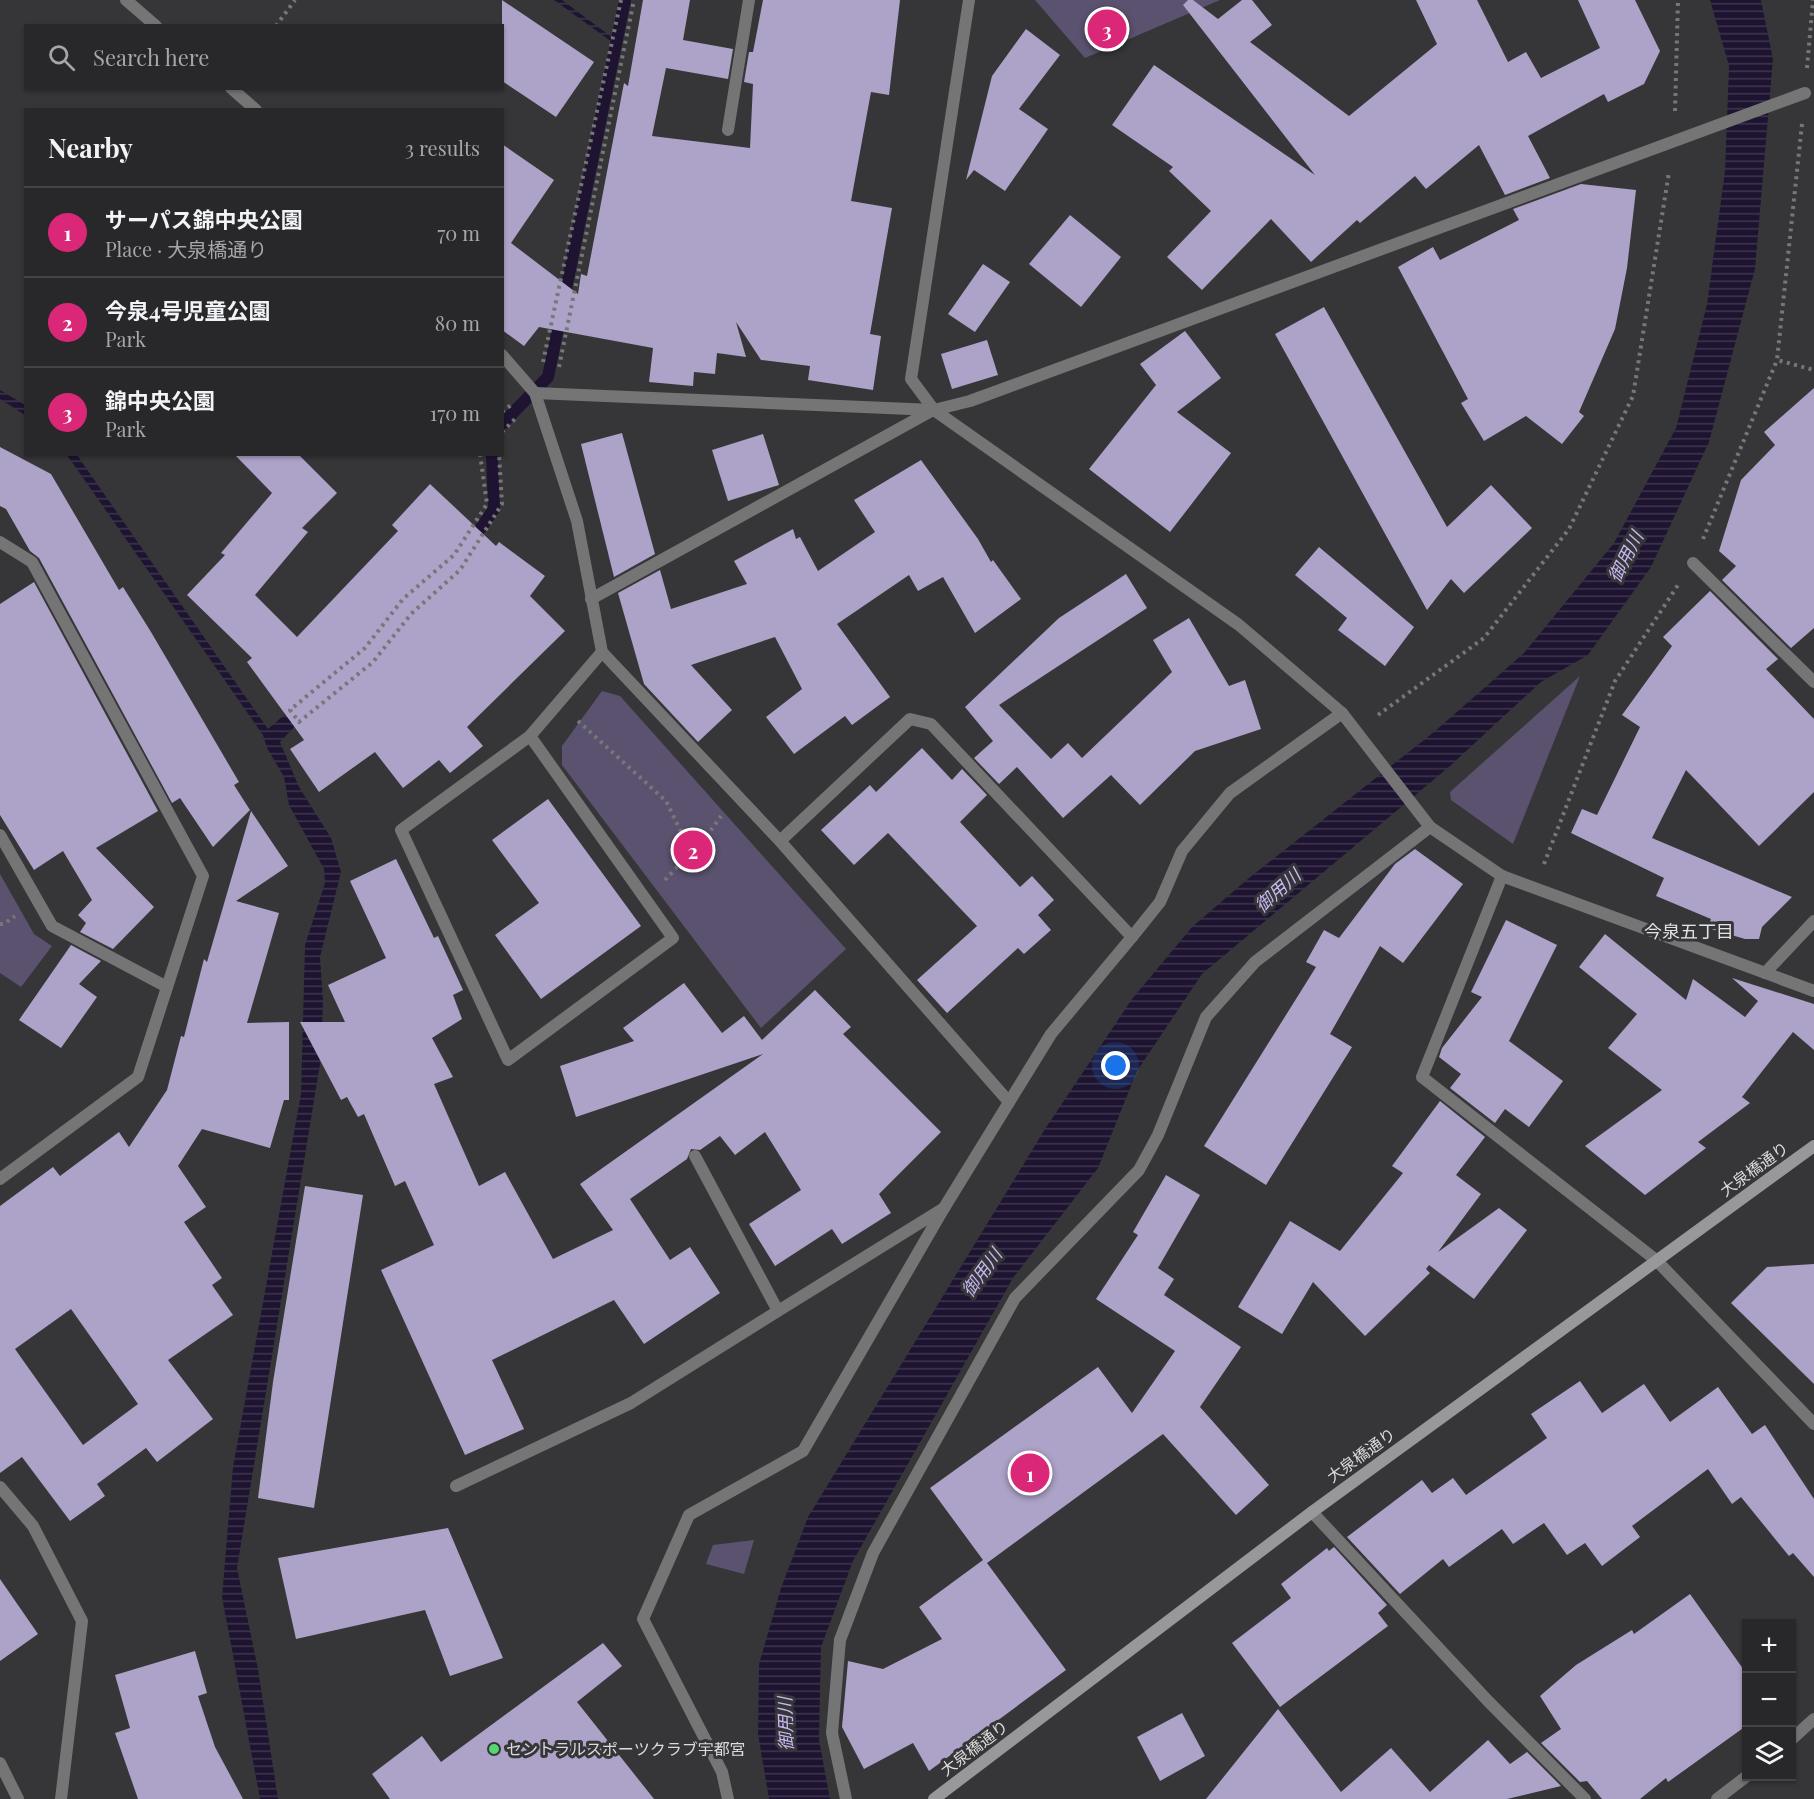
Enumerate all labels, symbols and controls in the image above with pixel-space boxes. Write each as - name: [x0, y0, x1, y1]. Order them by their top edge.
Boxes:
- pin: 3: [1088, 6, 1126, 51]
- search box: [24, 24, 504, 90]
- icon: search: [45, 41, 78, 74]
- text: Search here: [93, 42, 209, 72]
- text: Nearby: [48, 130, 133, 165]
- text: 3 results: [405, 134, 480, 161]
- text: サーパス錦中央公園: [105, 204, 303, 234]
- text: 1: [64, 219, 71, 246]
- text: 70 m: [437, 219, 480, 246]
- text: Place · 大泉橋通り: [105, 235, 267, 262]
- text: 今泉4号児童公園: [105, 295, 271, 325]
- text: 2: [62, 309, 73, 336]
- text: 80 m: [435, 309, 480, 336]
- text: Park: [105, 325, 146, 352]
- text: 錦中央公園: [105, 385, 215, 415]
- text: 3: [63, 399, 72, 426]
- text: 170 m: [430, 399, 480, 426]
- text: Park: [105, 415, 146, 442]
- water label: 御用川: [1602, 525, 1649, 586]
- pin: 2: [674, 828, 712, 872]
- water label: 御用川: [1249, 862, 1307, 917]
- district label: 今泉五丁目: [1644, 919, 1734, 943]
- your location: [1101, 1051, 1130, 1080]
- street label: 大泉橋通り: [1715, 1137, 1792, 1201]
- water label: 御用川: [956, 1242, 1008, 1301]
- street label: 大泉橋通り: [1322, 1423, 1399, 1487]
- pin: 1: [1010, 1450, 1050, 1496]
- map controls: [1742, 1619, 1796, 1781]
- button: +: [1742, 1619, 1796, 1673]
- button: −: [1742, 1673, 1796, 1727]
- water label: 御用川: [772, 1695, 798, 1751]
- street label: 大泉橋通り: [935, 1715, 1012, 1780]
- button: layers: [1742, 1727, 1796, 1781]
- place label: セントラルスポーツクラブ宇都宮: [506, 1738, 746, 1759]
- marker: セントラルスポーツクラブ宇都宮: [487, 1742, 501, 1756]

